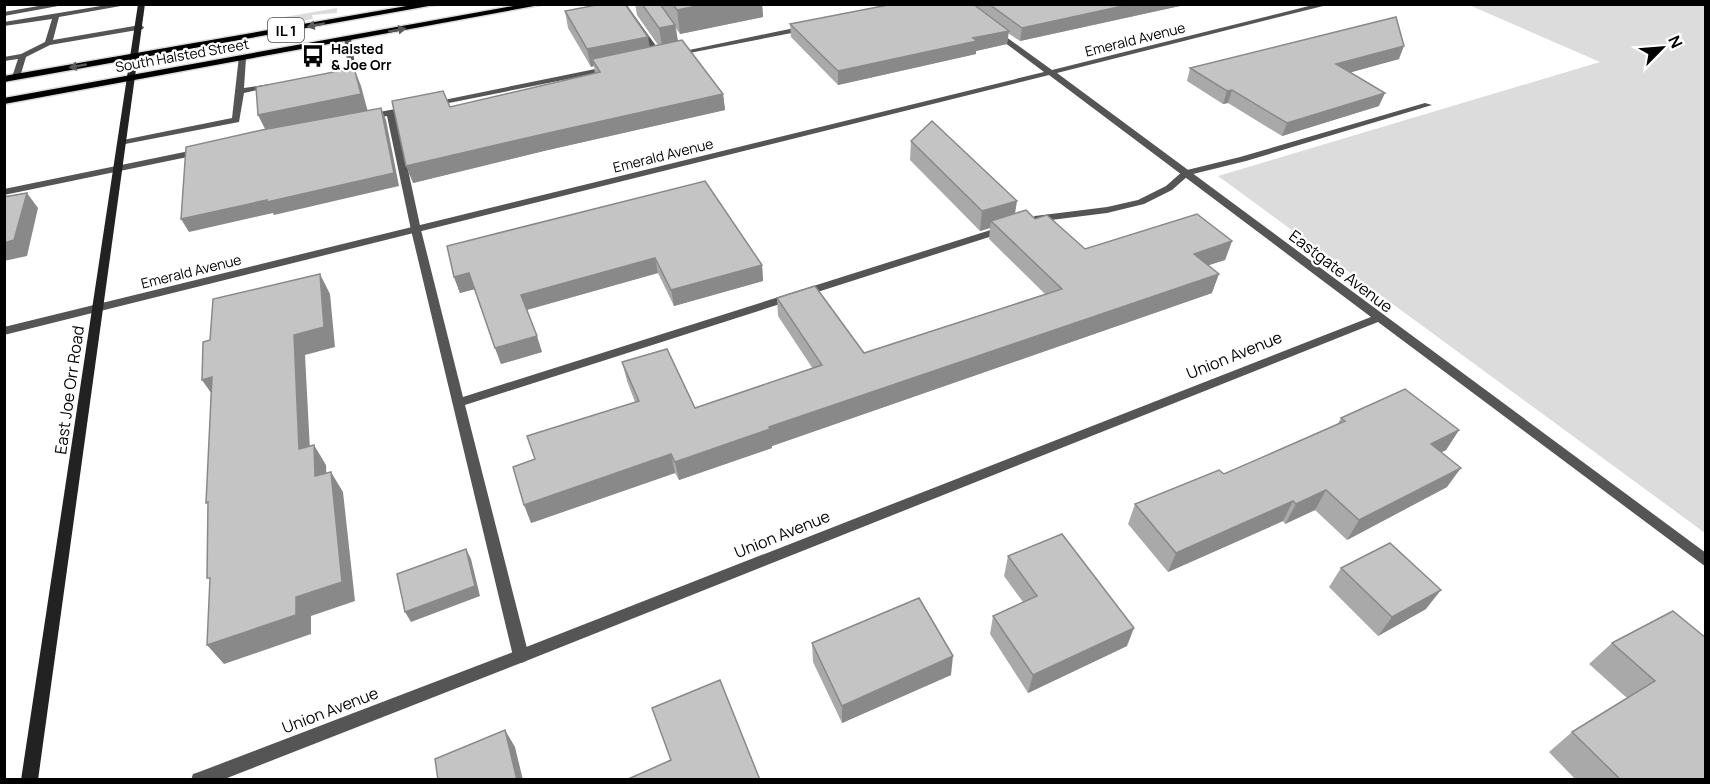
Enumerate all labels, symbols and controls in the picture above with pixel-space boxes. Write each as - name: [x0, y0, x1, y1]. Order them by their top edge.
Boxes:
- street label: Emerald Avenue: [1083, 17, 1187, 61]
- road number: IL 1: [268, 18, 304, 42]
- north arrow: [1632, 18, 1692, 78]
- one-way arrow: [307, 21, 326, 30]
- one-way arrow: [387, 26, 406, 35]
- text: N: [1663, 32, 1688, 52]
- street label: South Halsted Street: [114, 34, 251, 76]
- place label: Halsted & Joe Orr: [331, 39, 392, 74]
- bus stop icon: Halsted & Joe Orr: [300, 43, 326, 69]
- one-way arrow: [69, 62, 88, 71]
- street label: Emerald Avenue: [611, 133, 715, 177]
- street label: Eastgate Avenue: [1285, 225, 1397, 317]
- street label: Emerald Avenue: [139, 249, 243, 293]
- street label: East Joe Orr Road: [49, 324, 89, 456]
- street label: Union Avenue: [1183, 326, 1285, 384]
- street label: Union Avenue: [731, 505, 833, 563]
- street label: Union Avenue: [279, 682, 381, 738]

